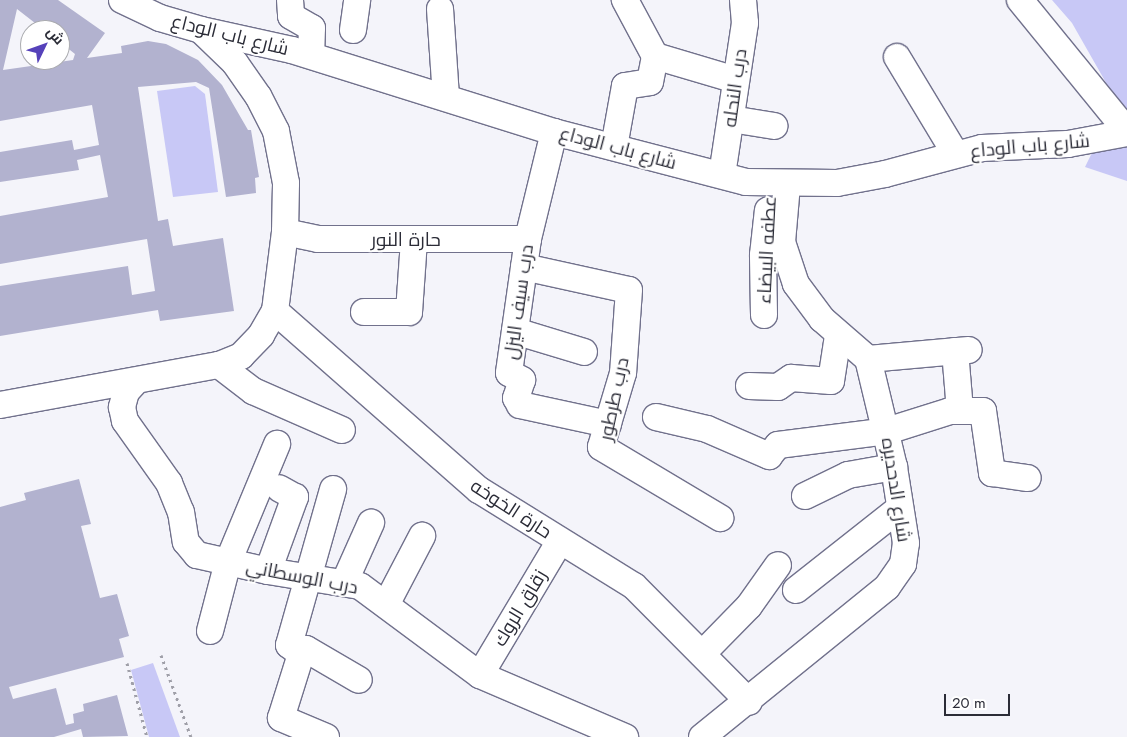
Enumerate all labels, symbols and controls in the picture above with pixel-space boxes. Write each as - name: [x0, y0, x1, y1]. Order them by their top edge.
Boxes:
- street label: شارع باب الوداع: [169, 9, 291, 61]
- north arrow: [20, 20, 70, 70]
- text: ش: [42, 22, 69, 49]
- street label: درب النحله: [718, 47, 752, 129]
- street label: شارع باب الوداع: [557, 121, 679, 175]
- street label: شارع باب الوداع: [969, 129, 1091, 163]
- street label: عطفه البيضاء: [753, 195, 781, 305]
- street label: حارة النور: [371, 229, 441, 251]
- street label: درب سيف اليزل: [500, 243, 538, 361]
- street label: درب طرطور: [594, 355, 634, 443]
- street label: شارع الدحديره: [876, 436, 916, 544]
- street label: حارة الخوخه: [466, 474, 556, 544]
- street label: درب الوسطاني: [244, 555, 360, 599]
- street label: زقاق الروك: [488, 565, 552, 651]
- scale bar: [947, 684, 1013, 716]
- text: 20 m: [952, 692, 986, 714]

